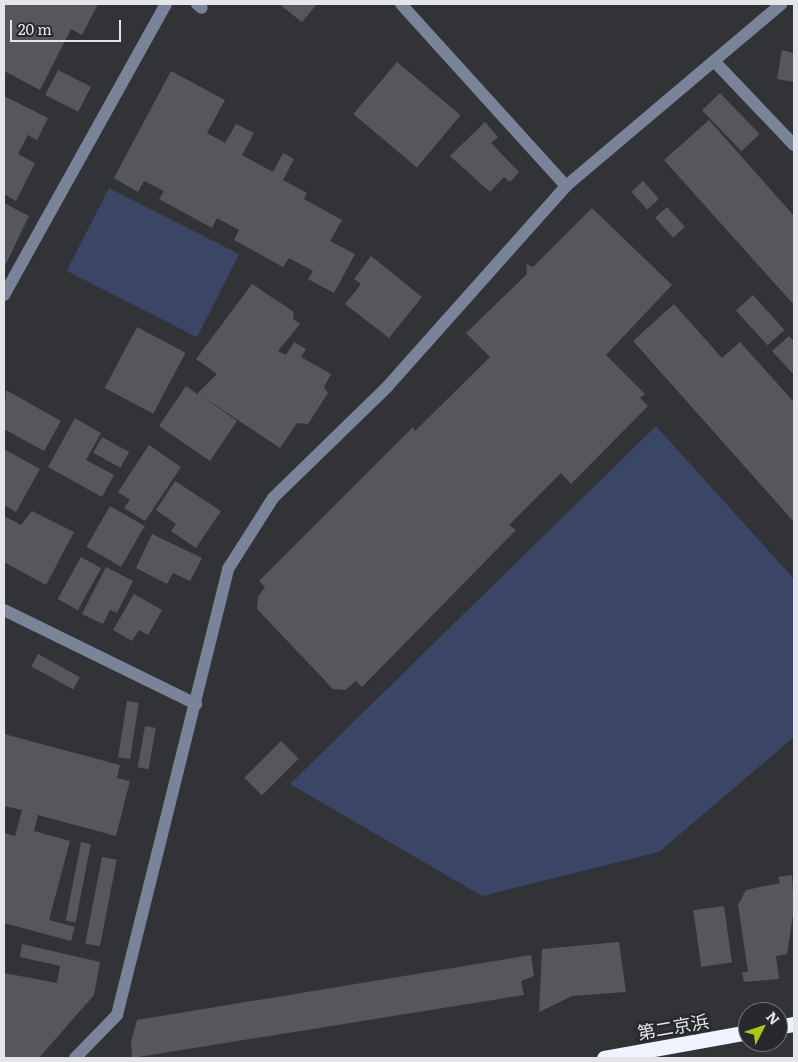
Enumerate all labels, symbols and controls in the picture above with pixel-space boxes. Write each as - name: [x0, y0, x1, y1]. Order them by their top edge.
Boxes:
- scale bar: [12, 10, 124, 42]
- text: 20 m: [18, 17, 52, 40]
- north arrow: [738, 1002, 788, 1052]
- text: N: [762, 1007, 785, 1029]
- street label: 第二京浜: [636, 1010, 710, 1044]

